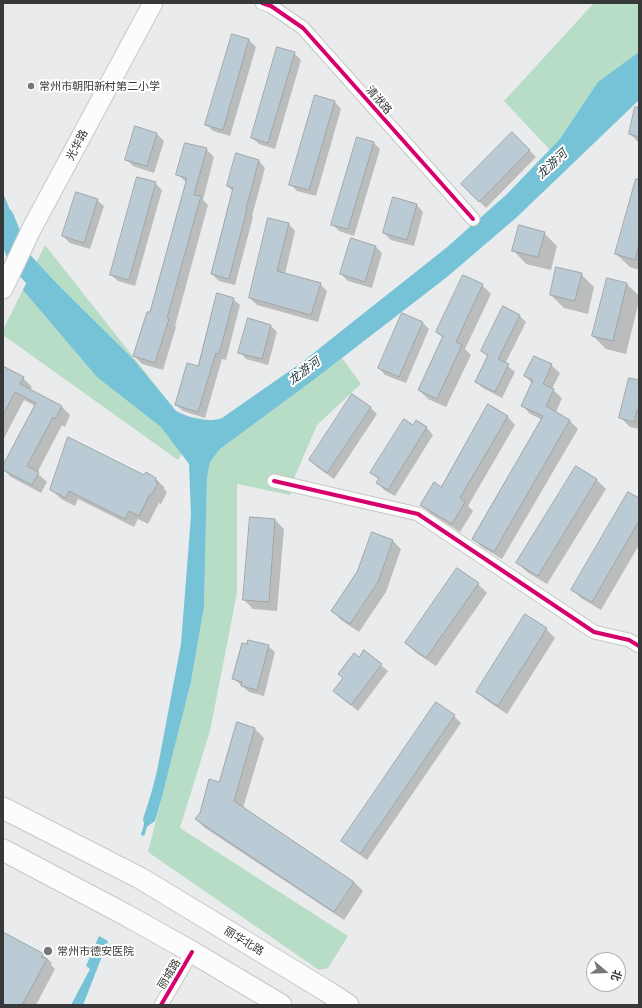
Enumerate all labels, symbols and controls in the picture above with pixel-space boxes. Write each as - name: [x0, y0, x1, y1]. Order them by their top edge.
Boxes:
- place label: 常州市朝阳新村第二小学: [39, 79, 160, 93]
- marker: 常州市朝阳新村第二小学: [26, 81, 36, 91]
- street label: 清洑路: [363, 83, 395, 117]
- street label: 光华路: [63, 127, 91, 163]
- water label: 龙游河: [534, 146, 570, 182]
- water label: 龙游河: [285, 354, 323, 388]
- street label: 丽华北路: [222, 924, 266, 958]
- place label: 常州市德安医院: [57, 944, 134, 958]
- marker: 常州市德安医院: [42, 945, 54, 957]
- north arrow: [586, 952, 626, 992]
- street label: 丽城路: [155, 956, 183, 992]
- text: 北: [609, 968, 624, 983]

